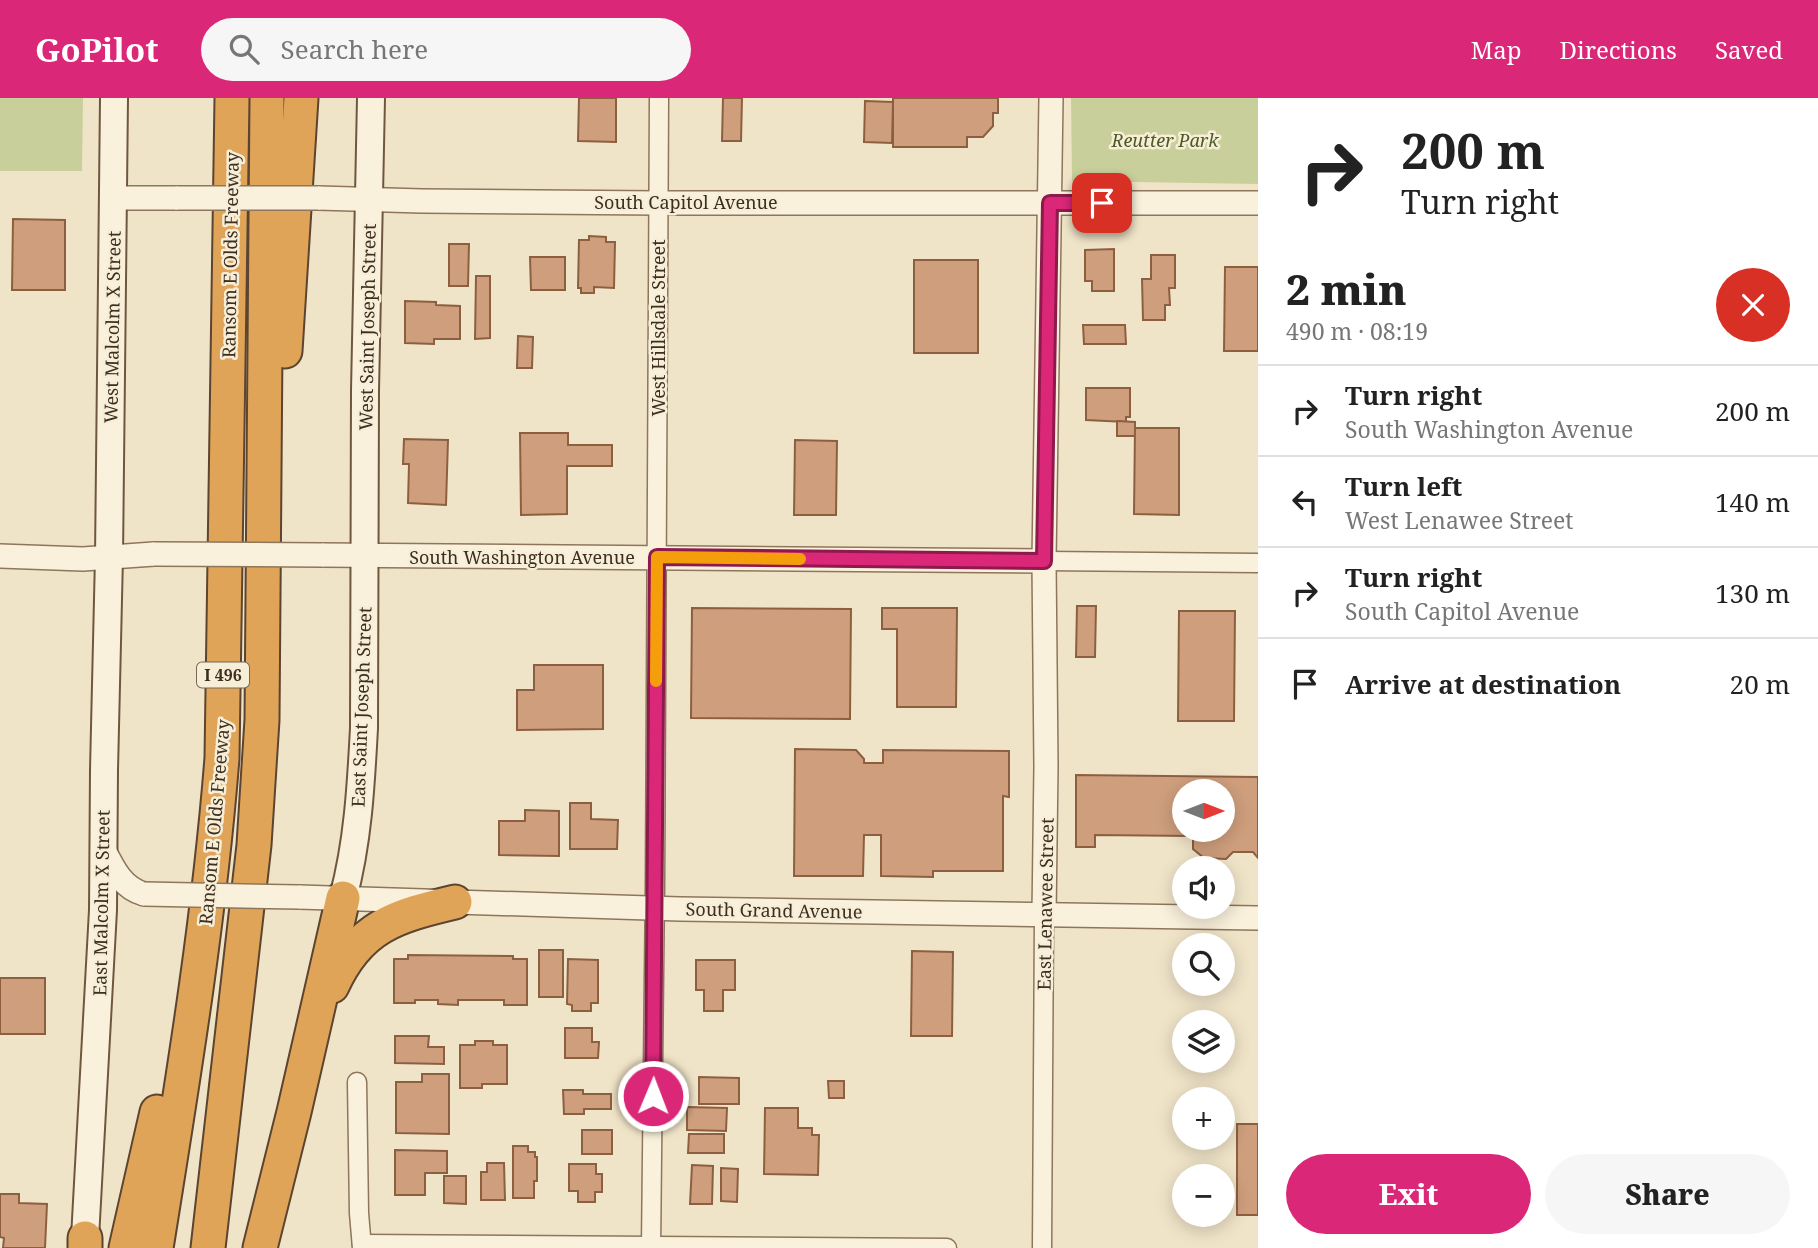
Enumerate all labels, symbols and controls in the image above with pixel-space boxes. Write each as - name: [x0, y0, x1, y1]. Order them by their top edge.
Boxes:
- search box: [201, 18, 691, 81]
- text: GoPilot: [35, 27, 159, 72]
- icon: search: [225, 30, 263, 68]
- text: Search here: [281, 31, 428, 67]
- text: Map: [1471, 33, 1522, 66]
- text: Directions: [1560, 33, 1677, 66]
- text: Saved: [1715, 33, 1783, 66]
- text: 200 m: [1401, 117, 1545, 183]
- icon: right: [1286, 126, 1377, 217]
- park label: Reutter Park: [1110, 128, 1219, 152]
- street label: Ransom E Olds Freeway: [216, 151, 244, 358]
- pin: [1072, 173, 1132, 233]
- text: Turn right: [1401, 180, 1559, 223]
- icon: arrive: [1083, 184, 1121, 222]
- street label: South Capitol Avenue: [594, 190, 778, 214]
- street label: West Saint Joseph Street: [353, 223, 381, 431]
- street label: West Malcolm X Street: [98, 231, 126, 423]
- street label: West Hillsdale Street: [646, 239, 670, 417]
- text: 2 min: [1286, 260, 1407, 317]
- button: close: [1716, 268, 1790, 342]
- text: 490 m · 08:19: [1286, 315, 1428, 347]
- text: Turn right: [1345, 377, 1482, 413]
- icon: right: [1286, 392, 1324, 430]
- text: 200 m: [1715, 393, 1790, 429]
- text: South Washington Avenue: [1345, 413, 1633, 445]
- text: Turn left: [1345, 468, 1462, 504]
- icon: left: [1286, 483, 1324, 521]
- text: 140 m: [1715, 484, 1790, 520]
- text: West Lenawee Street: [1345, 504, 1573, 536]
- street label: South Washington Avenue: [409, 545, 635, 569]
- text: Turn right: [1345, 559, 1482, 595]
- icon: right: [1286, 574, 1324, 612]
- text: 130 m: [1715, 575, 1790, 611]
- text: South Capitol Avenue: [1345, 595, 1579, 627]
- street label: East Saint Joseph Street: [346, 606, 376, 808]
- road number: I 496: [197, 662, 249, 688]
- icon: arrive: [1286, 665, 1324, 703]
- text: Arrive at destination: [1345, 666, 1621, 702]
- text: 20 m: [1730, 666, 1790, 702]
- street label: Ransom E Olds Freeway: [193, 717, 235, 926]
- north arrow: [1172, 779, 1236, 842]
- map controls: [1172, 779, 1235, 1227]
- street label: East Malcolm X Street: [87, 810, 115, 996]
- street label: East Lenawee Street: [1031, 817, 1059, 991]
- button: sound: [1172, 856, 1235, 919]
- street label: South Grand Avenue: [685, 896, 863, 924]
- button: search: [1172, 933, 1235, 996]
- button: layers: [1172, 1010, 1235, 1073]
- position arrow: [616, 1059, 690, 1133]
- button: +: [1172, 1087, 1235, 1150]
- button: Exit: [1286, 1154, 1531, 1234]
- button: Share: [1545, 1154, 1790, 1234]
- button: −: [1172, 1164, 1235, 1227]

